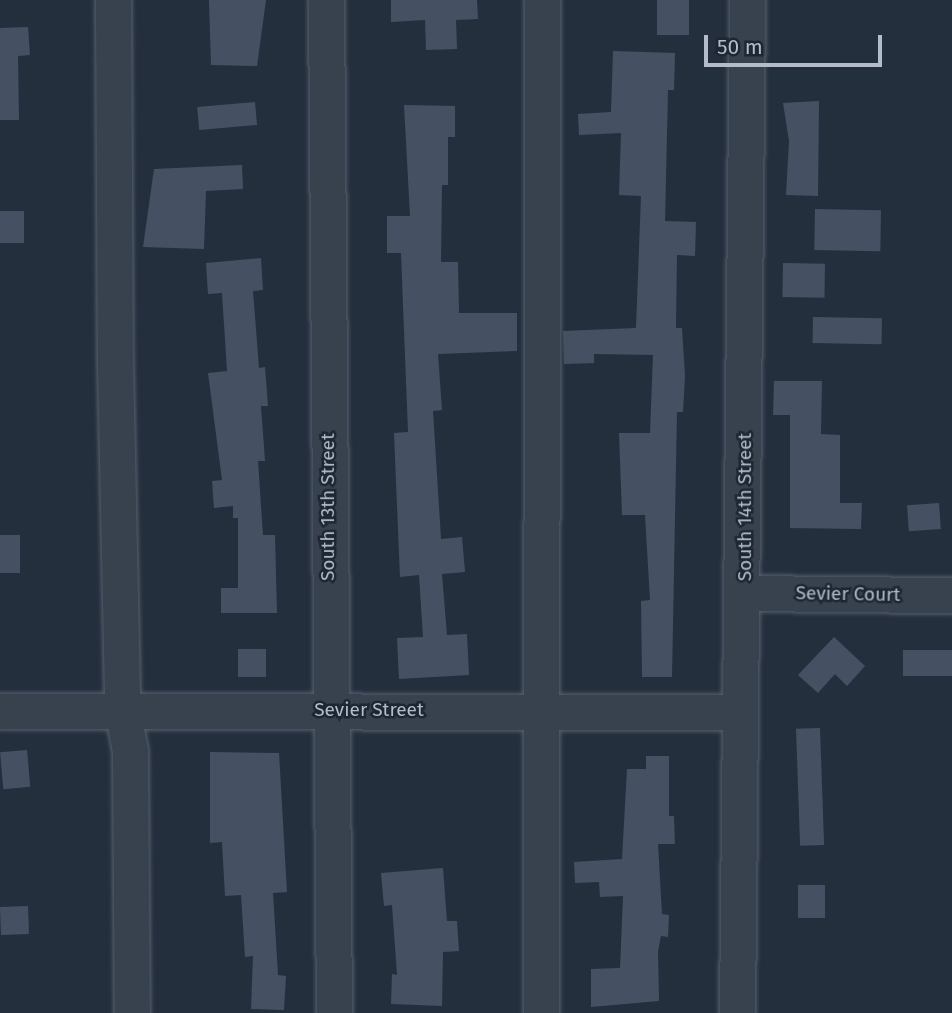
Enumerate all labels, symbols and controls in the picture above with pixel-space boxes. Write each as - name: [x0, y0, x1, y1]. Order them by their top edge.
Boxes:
- scale bar: [707, 21, 886, 65]
- text: 50 m: [717, 34, 763, 60]
- street label: South 13th Street: [317, 433, 339, 581]
- street label: South 14th Street: [734, 433, 756, 581]
- street label: Sevier Court: [795, 582, 901, 606]
- street label: Sevier Street: [314, 699, 424, 721]

